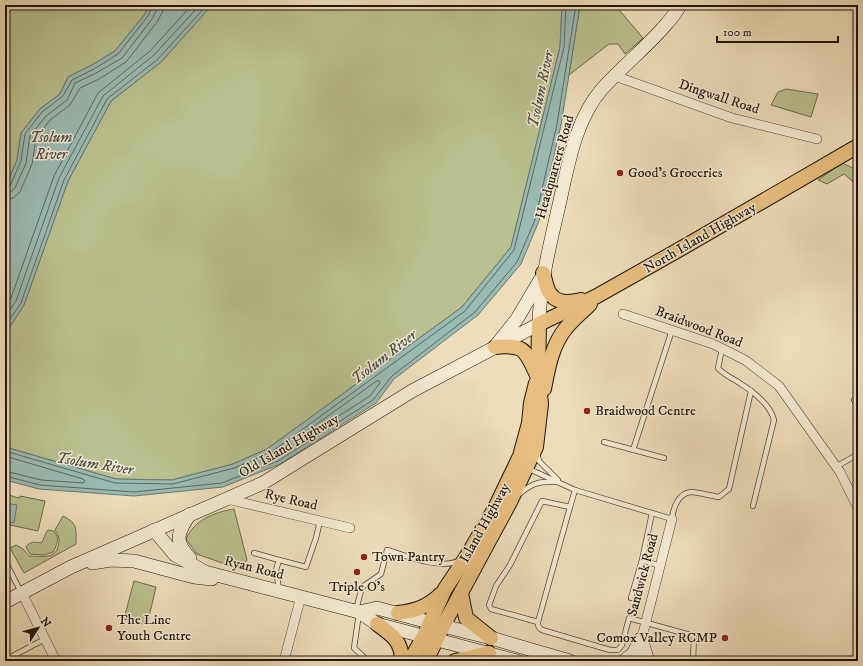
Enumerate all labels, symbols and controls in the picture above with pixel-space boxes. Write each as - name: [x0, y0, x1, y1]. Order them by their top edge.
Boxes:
- scale bar: [717, 18, 838, 44]
- text: 100 m: [723, 25, 752, 40]
- water label: Tsolum River: [524, 47, 559, 129]
- street label: Dingwall Road: [676, 76, 762, 119]
- street label: Headquarters Road: [532, 113, 578, 221]
- water label: Tsolum River: [30, 128, 73, 164]
- place label: Good's Groceries: [628, 164, 723, 182]
- marker: Good's Groceries: [615, 168, 625, 178]
- street label: North Island Highway: [641, 198, 760, 277]
- street label: Braidwood Road: [653, 302, 745, 352]
- water label: Tsolum River: [348, 325, 422, 388]
- place label: Braidwood Centre: [595, 402, 696, 420]
- marker: Braidwood Centre: [582, 406, 592, 416]
- street label: Old Island Highway: [236, 410, 343, 482]
- water label: Tsolum River: [55, 449, 136, 480]
- street label: Island Highway: [456, 480, 515, 566]
- street label: Rye Road: [263, 485, 319, 515]
- street label: Sandwick Road: [623, 532, 663, 618]
- place label: Town Pantry: [372, 548, 445, 566]
- street label: Ryan Road: [222, 552, 286, 584]
- marker: Town Pantry: [359, 552, 369, 562]
- marker: Triple O's: [352, 567, 362, 577]
- place label: Triple O's: [329, 578, 385, 596]
- north arrow: [18, 608, 58, 648]
- place label: The Linc Youth Centre: [117, 611, 191, 645]
- text: N: [37, 615, 54, 630]
- marker: The Linc Youth Centre: [104, 623, 114, 633]
- place label: Comox Valley RCMP: [597, 629, 717, 647]
- marker: Comox Valley RCMP: [720, 633, 730, 643]

